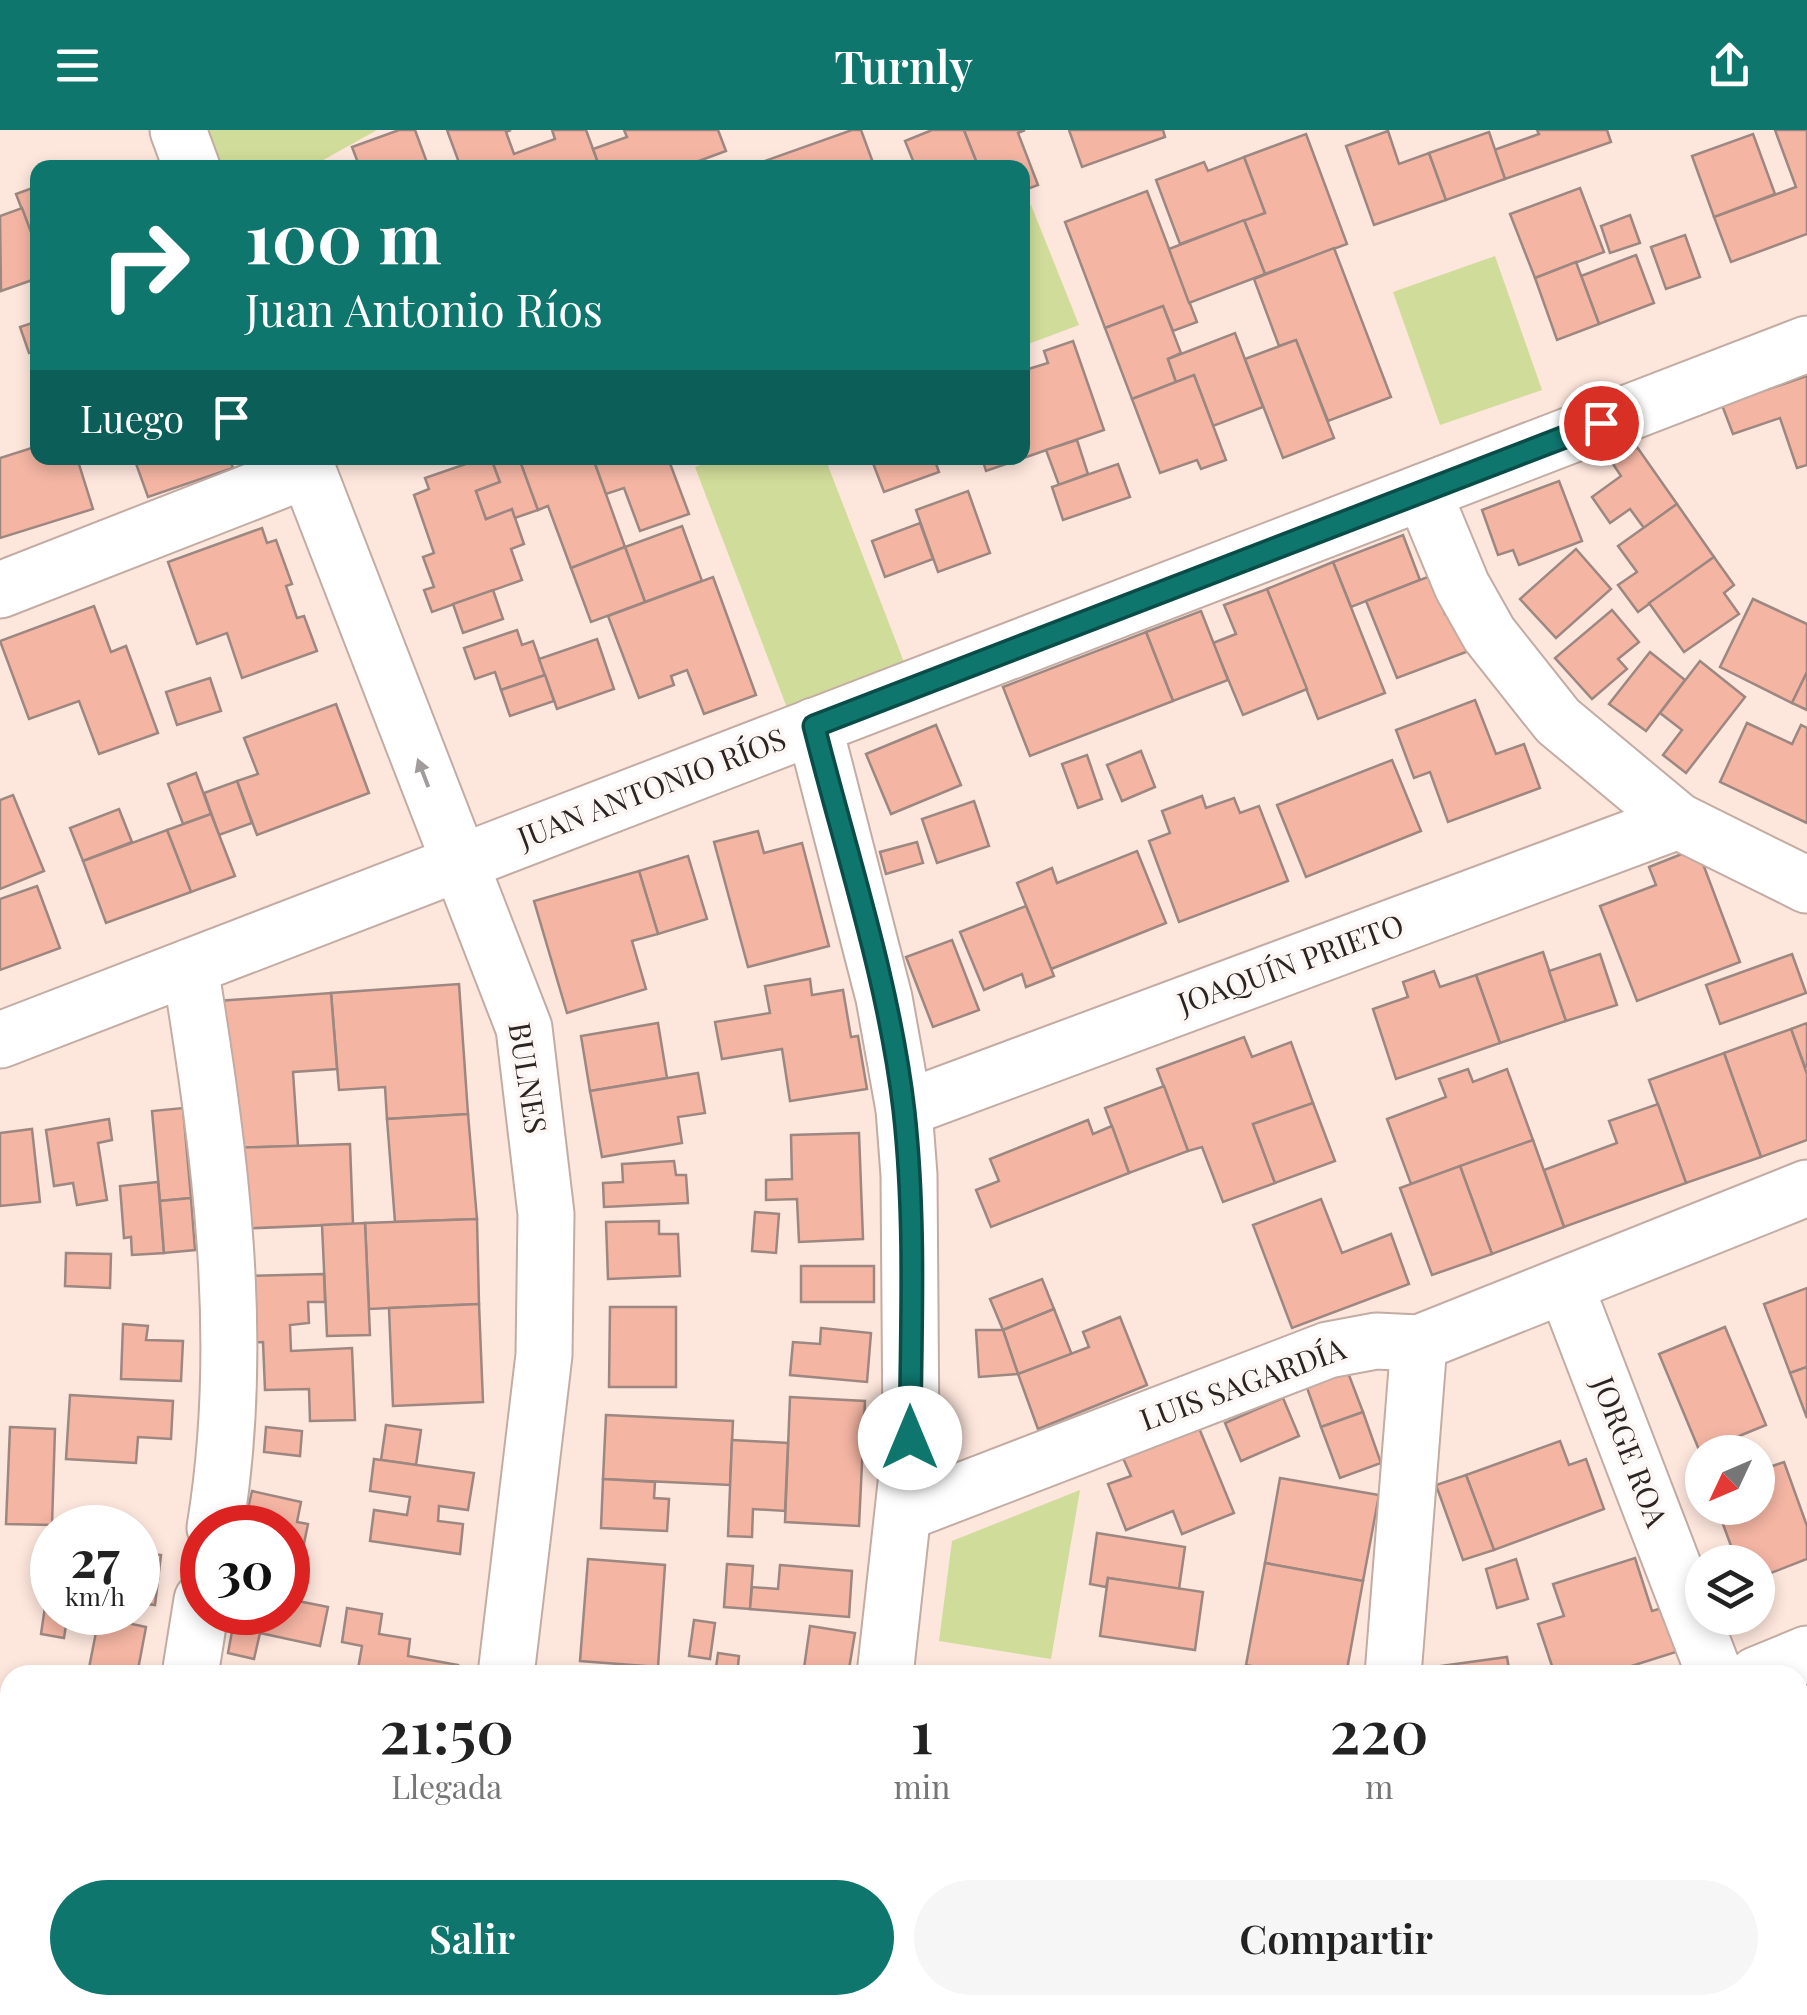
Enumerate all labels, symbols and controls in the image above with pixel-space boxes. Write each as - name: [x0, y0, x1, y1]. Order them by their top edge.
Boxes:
- text: Turnly: [834, 35, 973, 95]
- icon: menu: [50, 38, 105, 93]
- icon: share: [1702, 38, 1757, 93]
- text: 100 m: [245, 188, 442, 282]
- icon: right: [80, 200, 210, 330]
- text: Juan Antonio Ríos: [245, 278, 603, 338]
- pin: [1559, 381, 1644, 466]
- icon: arrive: [204, 390, 259, 445]
- text: Luego: [80, 392, 184, 443]
- icon: arrive: [1574, 396, 1629, 451]
- street label: JUAN ANTONIO RÍOS: [511, 718, 791, 857]
- one-way arrow: [415, 758, 430, 788]
- street label: JOAQUÍN PRIETO: [1171, 904, 1409, 1023]
- street label: BULNES: [500, 1019, 558, 1136]
- street label: LUIS SAGARDÍA: [1134, 1327, 1352, 1439]
- street label: JORGE ROA: [1584, 1369, 1678, 1533]
- position arrow: [858, 1386, 962, 1490]
- north arrow: [1685, 1435, 1775, 1525]
- map controls: [1685, 1435, 1775, 1635]
- speed limit sign: 30: [180, 1505, 310, 1635]
- text: 27: [71, 1524, 119, 1591]
- button: layers: [1685, 1545, 1775, 1635]
- text: km/h: [65, 1579, 125, 1612]
- text: 21:50: [379, 1689, 514, 1769]
- text: 1: [911, 1689, 933, 1769]
- text: 220: [1330, 1689, 1429, 1769]
- text: Llegada: [391, 1764, 502, 1807]
- text: min: [893, 1764, 950, 1807]
- text: m: [1365, 1764, 1393, 1807]
- button: Salir: [50, 1880, 894, 1995]
- button: Compartir: [914, 1880, 1758, 1995]

